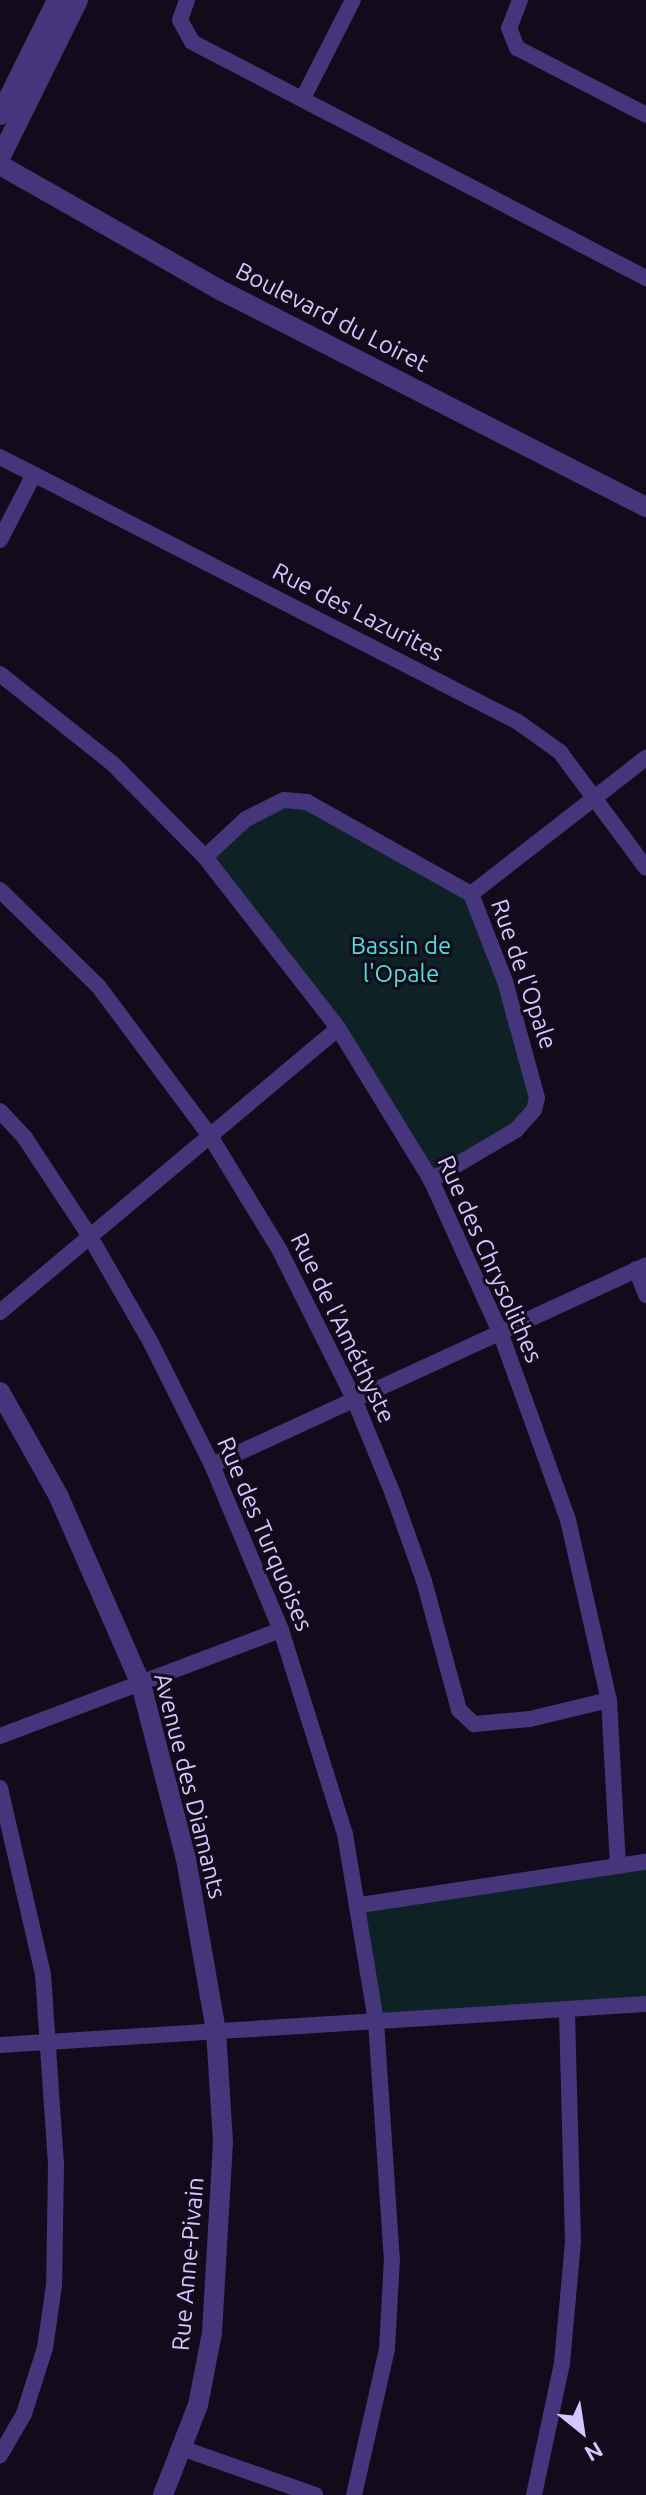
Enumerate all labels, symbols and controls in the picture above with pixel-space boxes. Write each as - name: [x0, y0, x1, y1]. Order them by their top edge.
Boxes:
- street label: Boulevard du Loiret: [231, 256, 433, 378]
- street label: Rue des Lazurites: [268, 557, 448, 667]
- street label: Rue de l'Opale: [485, 895, 563, 1053]
- park label: Bassin de l'Opale: [351, 932, 451, 988]
- street label: Rue des Chrysolithes: [431, 1151, 549, 1367]
- street label: Rue de l'Améthyste: [285, 1228, 401, 1428]
- street label: Rue des Turquoises: [211, 1433, 319, 1635]
- street label: Avenue des Diamants: [148, 1670, 232, 1902]
- street label: Rue Anne-Pivain: [166, 2176, 210, 2352]
- north arrow: [542, 2391, 622, 2471]
- text: N: [581, 2437, 608, 2467]

